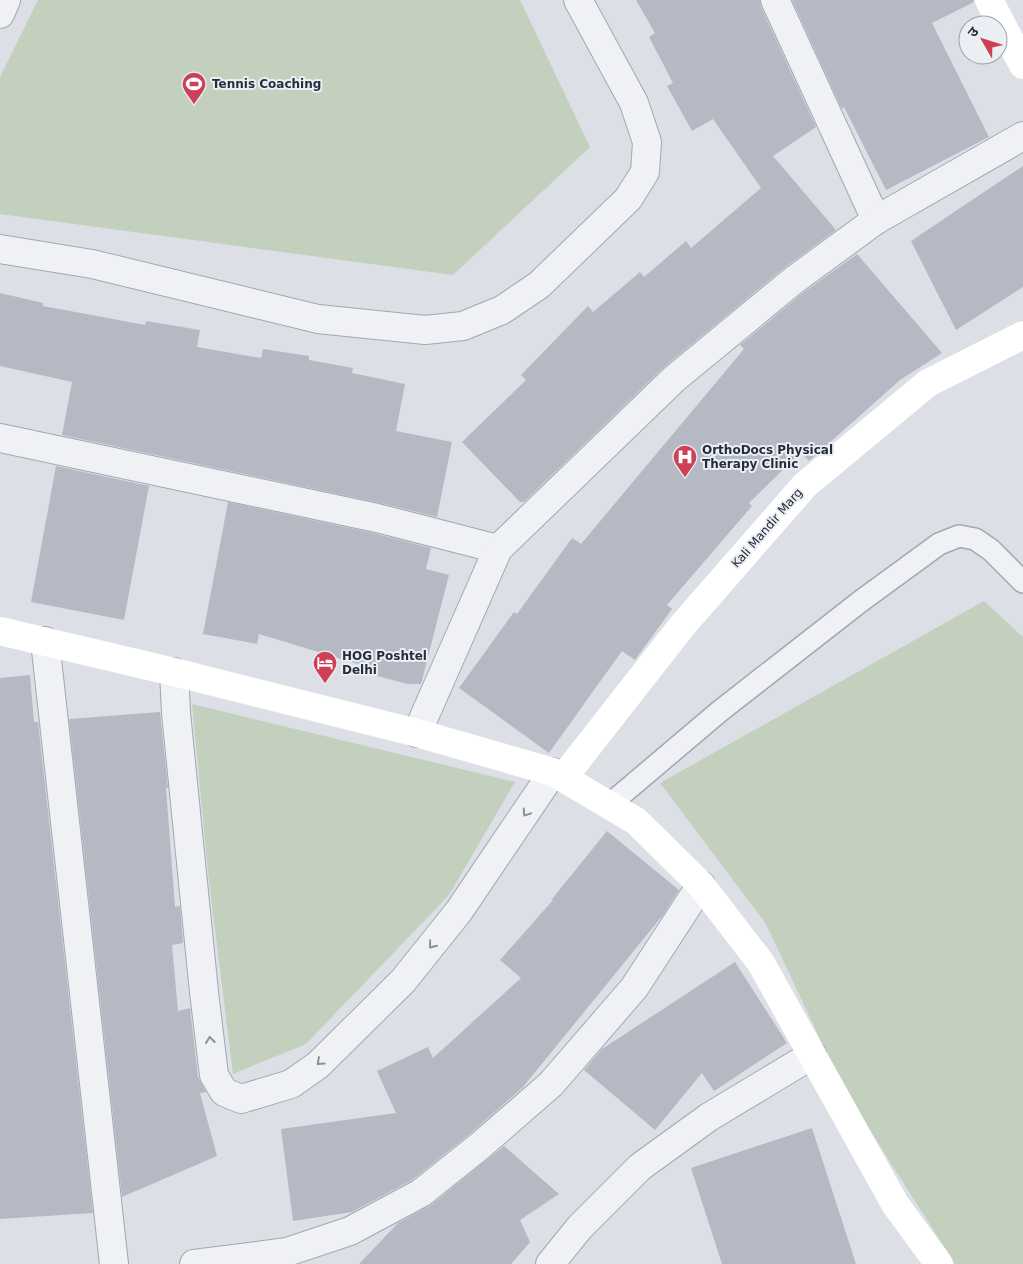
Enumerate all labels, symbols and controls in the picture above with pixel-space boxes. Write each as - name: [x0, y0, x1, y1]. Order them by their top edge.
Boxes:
- north arrow: [958, 15, 1008, 65]
- text: उ: [964, 23, 982, 40]
- sports icon: Tennis Coaching: [181, 71, 207, 105]
- place label: Tennis Coaching: [212, 77, 321, 91]
- place label: OrthoDocs Physical Therapy Clinic: [702, 443, 833, 471]
- hospital icon: OrthoDocs Physical Therapy Clinic: [672, 444, 698, 478]
- street label: Kali Mandir Marg: [729, 485, 805, 571]
- place label: HOG Poshtel Delhi: [342, 649, 427, 677]
- hotel icon: HOG Poshtel Delhi: [312, 650, 338, 684]
- one-way arrow: [523, 807, 532, 816]
- one-way arrow: [430, 939, 438, 948]
- one-way arrow: [205, 1035, 216, 1043]
- one-way arrow: [316, 1056, 325, 1065]

